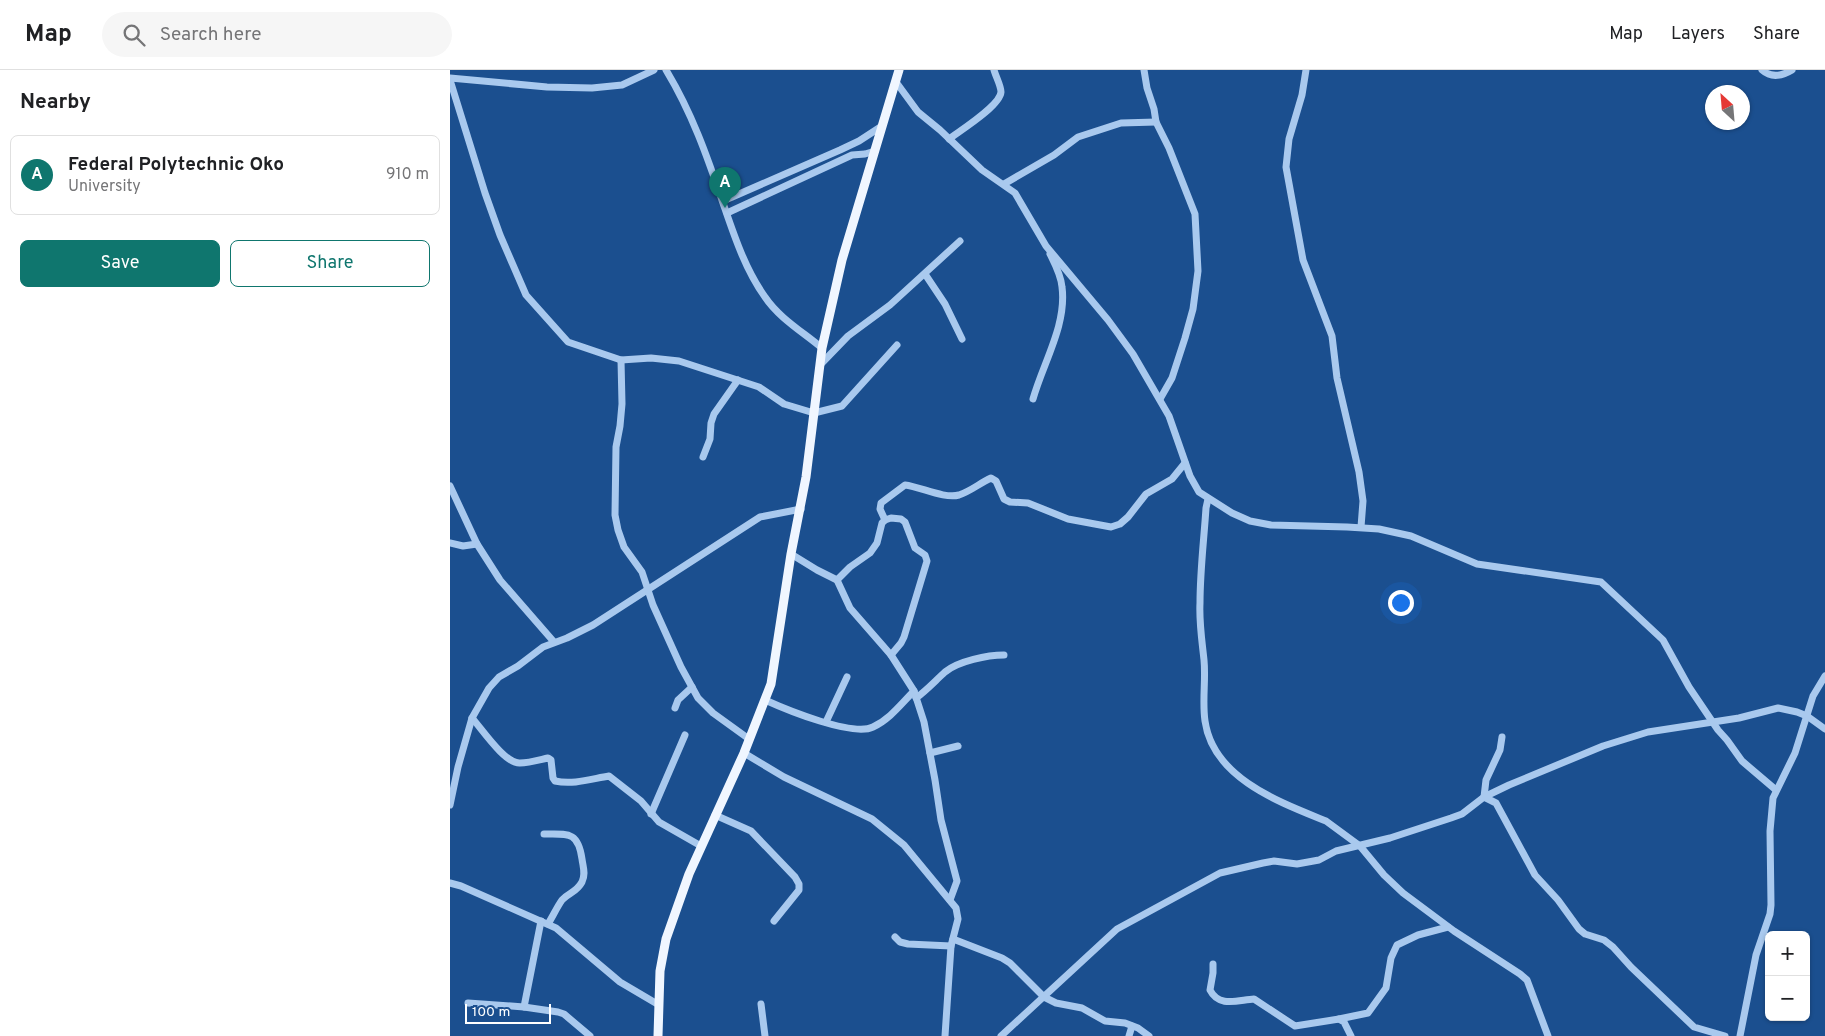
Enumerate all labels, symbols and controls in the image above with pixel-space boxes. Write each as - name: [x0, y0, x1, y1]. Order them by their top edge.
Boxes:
- search box: [102, 12, 452, 57]
- text: Map: [25, 20, 72, 50]
- icon: search: [120, 21, 148, 49]
- text: Search here: [160, 23, 261, 47]
- text: Map: [1609, 23, 1643, 46]
- text: Layers: [1671, 23, 1725, 46]
- text: Share: [1753, 23, 1800, 46]
- north arrow: [1705, 85, 1750, 130]
- text: Nearby: [20, 89, 91, 116]
- text: Federal Polytechnic Oko: [68, 153, 284, 177]
- text: A: [31, 165, 43, 185]
- text: 910 m: [386, 165, 429, 185]
- pin: A: [709, 167, 741, 208]
- text: University: [68, 177, 141, 197]
- button: Save: [20, 240, 220, 287]
- button: Share: [230, 240, 430, 287]
- your location: [1388, 590, 1414, 616]
- map controls: [1765, 931, 1810, 1021]
- button: +: [1765, 931, 1810, 976]
- button: −: [1765, 976, 1810, 1021]
- scale bar: [465, 1001, 551, 1024]
- text: 100 m: [472, 1004, 510, 1021]

